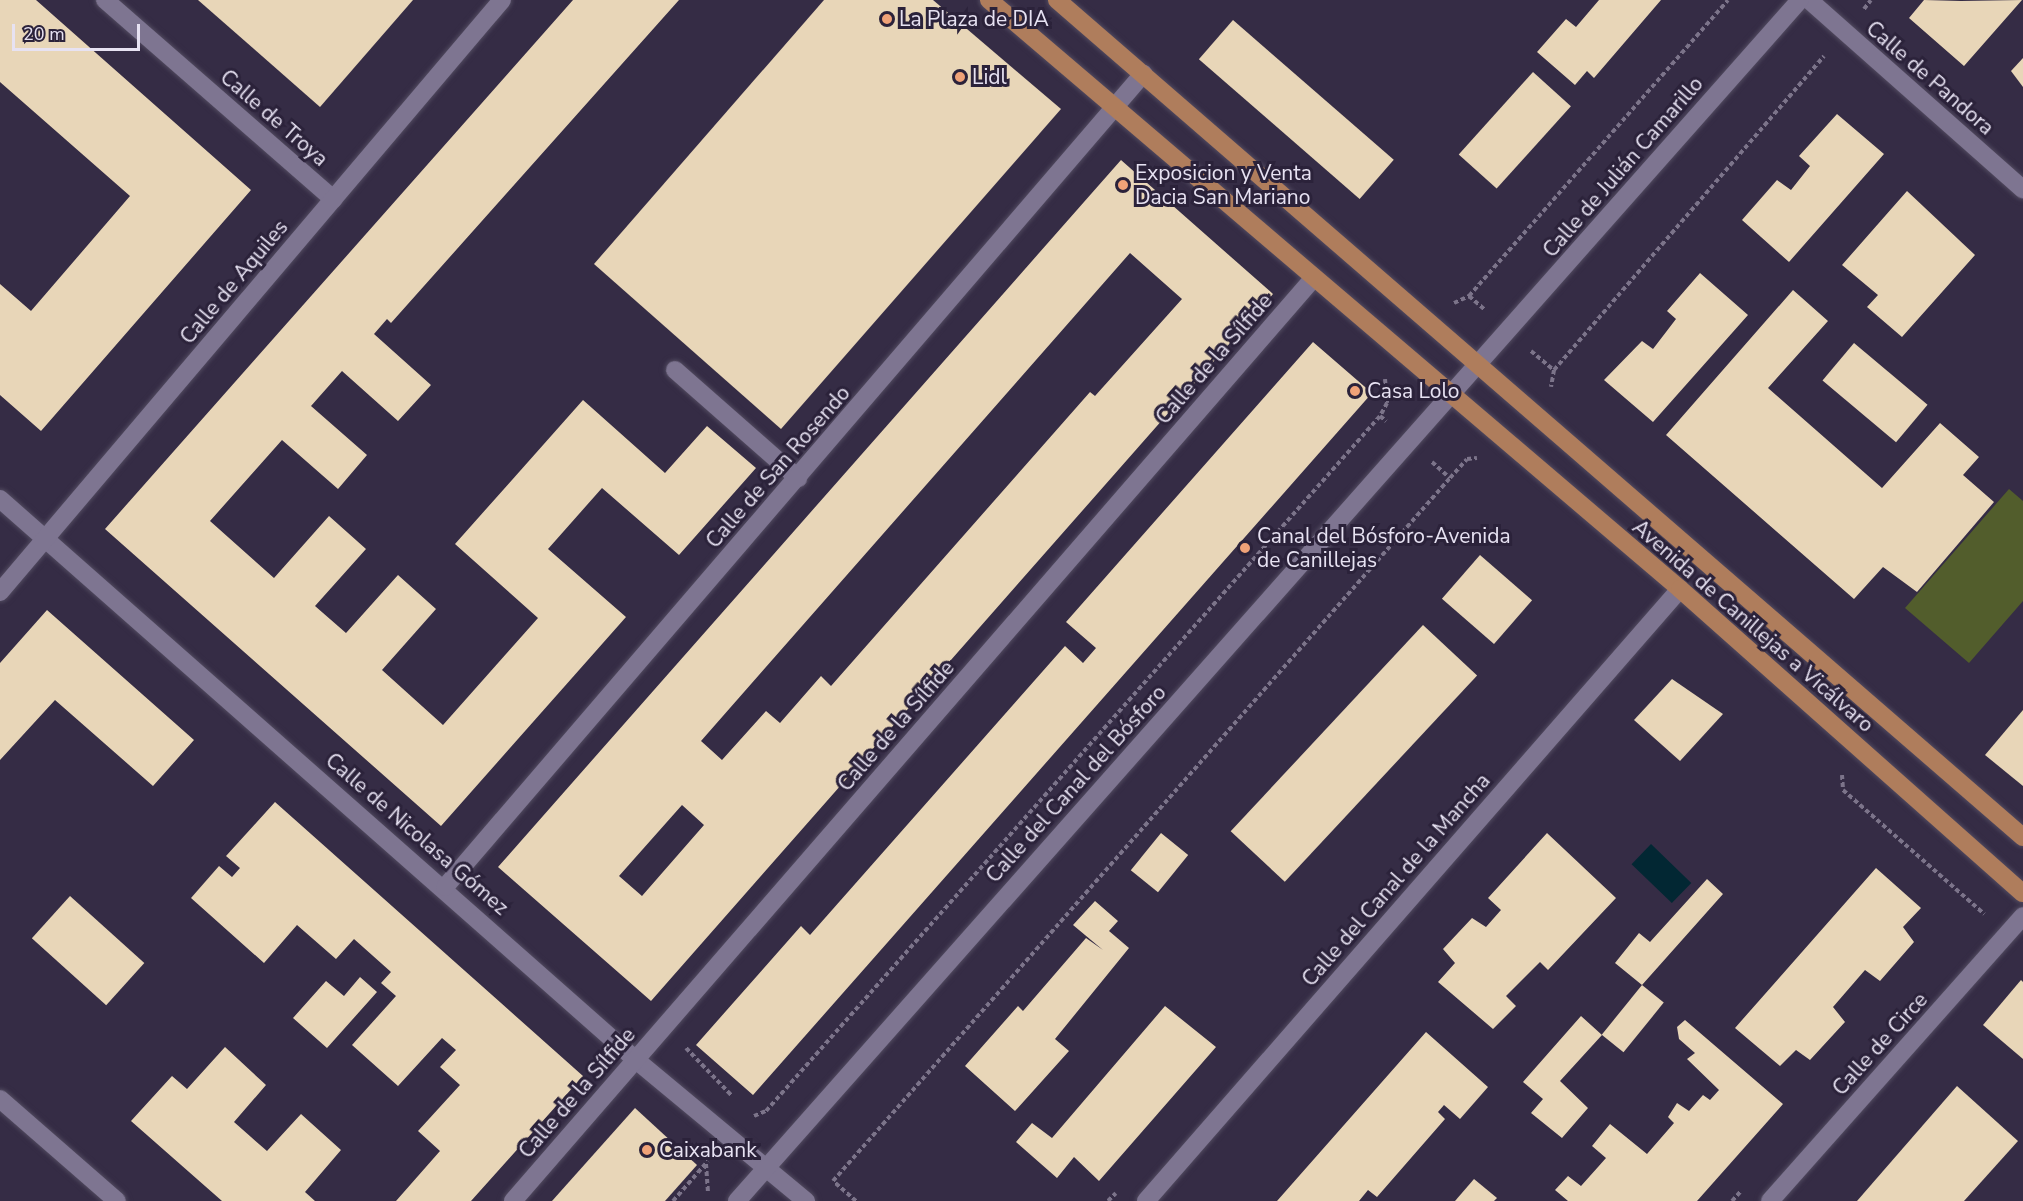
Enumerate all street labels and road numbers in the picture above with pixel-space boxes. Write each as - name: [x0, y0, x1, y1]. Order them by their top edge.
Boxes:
- street label: Calle de Pandora: [1861, 16, 1999, 140]
- street label: Calle de Troya: [215, 64, 333, 172]
- street label: Calle de Julián Camarillo: [1538, 71, 1708, 263]
- street label: Calle de Aquiles: [175, 215, 293, 349]
- street label: Calle de la Sílfide: [1150, 289, 1278, 429]
- street label: Calle de San Rosendo: [701, 381, 855, 553]
- street label: Avenida de Canillejas a Vicálvaro: [1627, 514, 1879, 738]
- street label: Calle de la Sílfide: [832, 656, 960, 796]
- street label: Calle del Canal del Bósforo: [981, 680, 1171, 888]
- street label: Calle de Nicolasa Gómez: [320, 748, 514, 920]
- street label: Calle del Canal de la Mancha: [1297, 768, 1495, 992]
- street label: Calle de Circe: [1827, 987, 1933, 1101]
- street label: Calle de la Sílfide: [513, 1023, 641, 1163]

